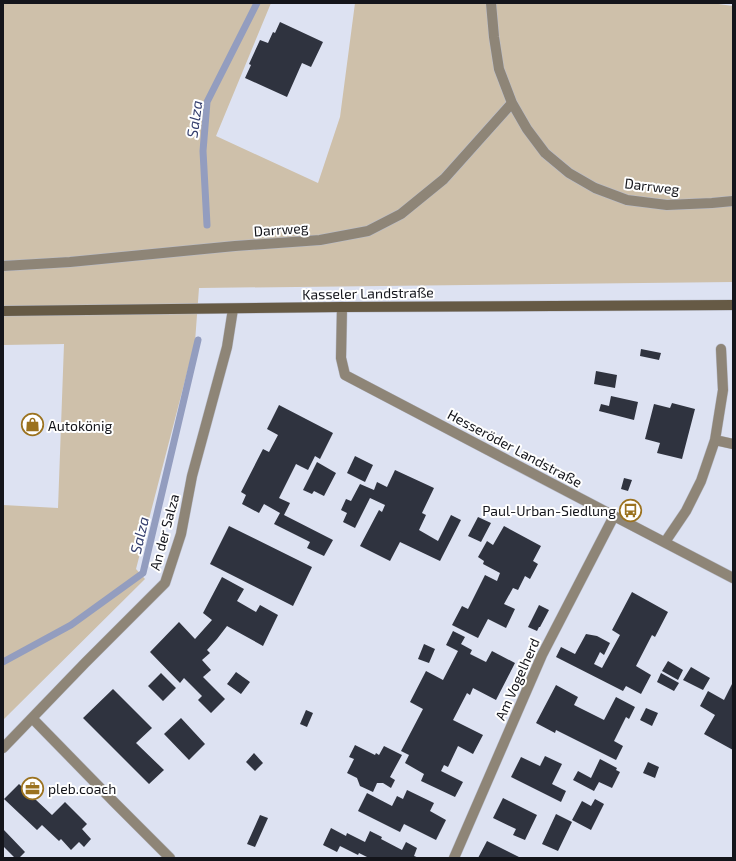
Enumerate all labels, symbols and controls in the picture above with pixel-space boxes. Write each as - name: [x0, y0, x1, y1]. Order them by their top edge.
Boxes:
- water label: Salza: [182, 99, 206, 139]
- street label: Darrweg: [624, 174, 681, 198]
- street label: Darrweg: [253, 219, 309, 239]
- street label: Kasseler Landstraße: [302, 283, 434, 303]
- street label: Hesseröder Landstraße: [445, 405, 585, 491]
- shop icon: Autokönig: [19, 412, 45, 438]
- place label: Autokönig: [48, 417, 112, 434]
- street label: An der Salza: [146, 492, 182, 572]
- bus stop icon: Paul-Urban-Siedlung: [618, 497, 644, 523]
- place label: Paul-Urban-Siedlung: [482, 502, 616, 519]
- water label: Salza: [126, 515, 152, 555]
- street label: Am Vogelherd: [491, 635, 543, 723]
- office icon: pleb.coach: [20, 775, 46, 801]
- place label: pleb.coach: [48, 780, 116, 797]

